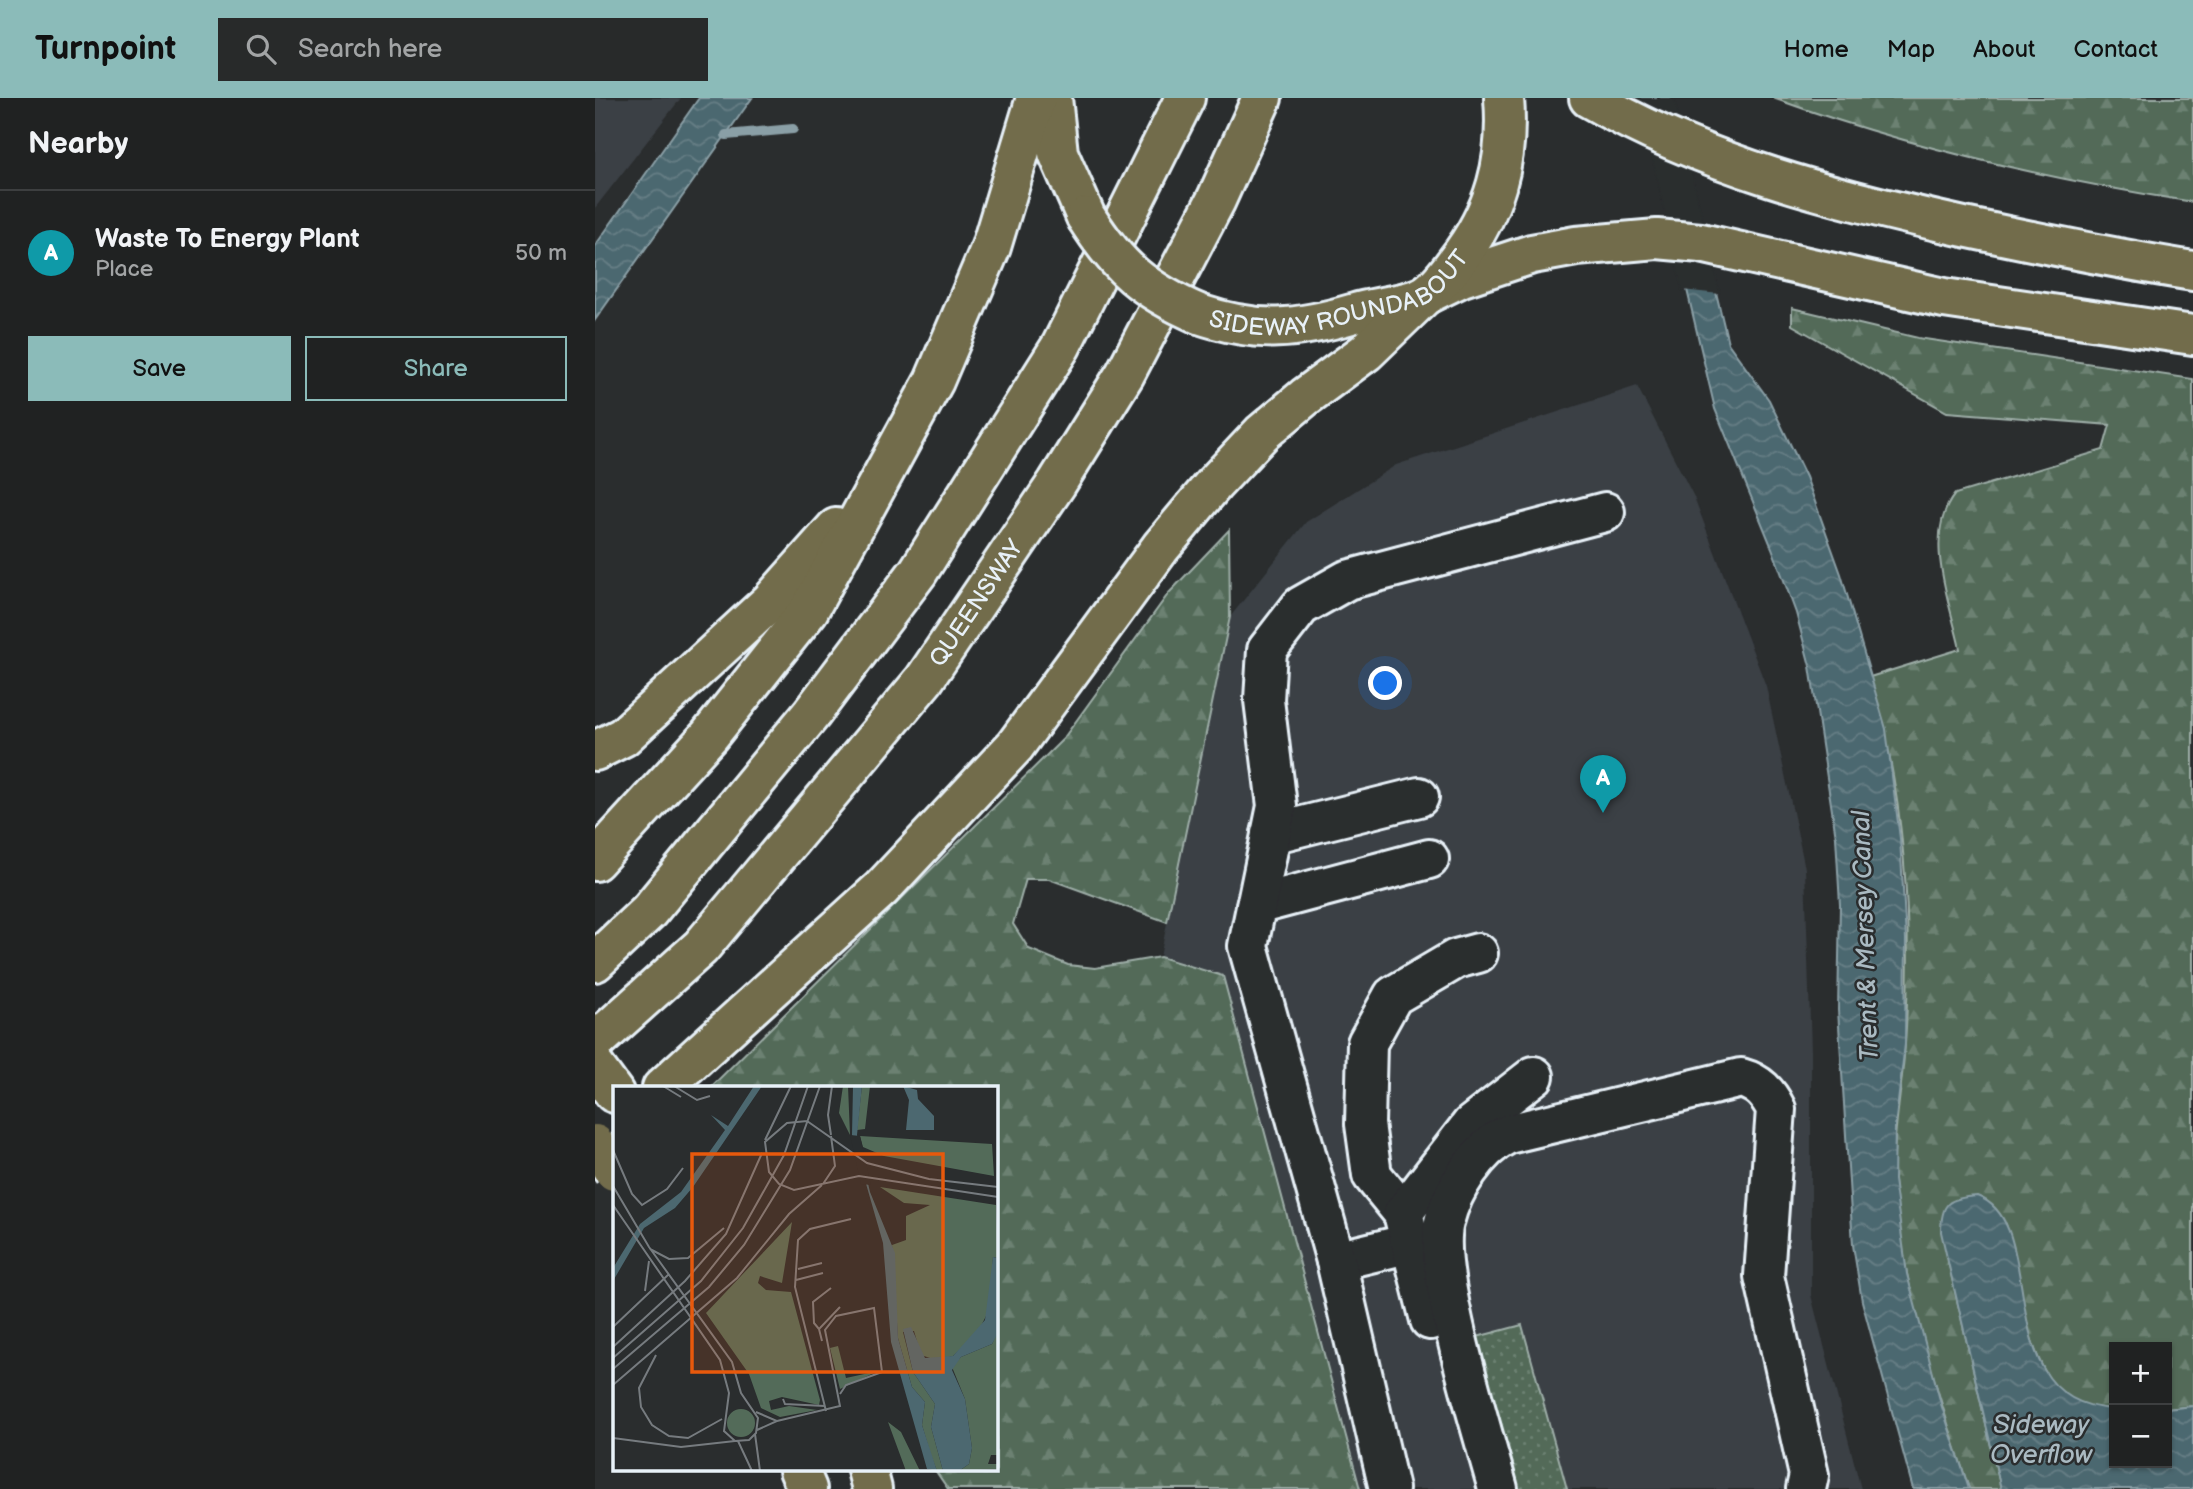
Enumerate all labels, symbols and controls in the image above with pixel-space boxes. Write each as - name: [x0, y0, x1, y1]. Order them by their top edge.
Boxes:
- search box: [218, 18, 708, 81]
- text: Turnpoint: [35, 29, 176, 69]
- icon: search: [242, 30, 280, 68]
- text: Search here: [298, 34, 442, 65]
- text: Home: [1784, 35, 1849, 64]
- text: Map: [1887, 35, 1935, 64]
- text: About: [1973, 35, 2035, 64]
- text: Contact: [2073, 35, 2158, 64]
- text: Nearby: [28, 126, 128, 162]
- text: Waste To Energy Plant: [95, 224, 359, 255]
- text: A: [44, 239, 58, 267]
- text: 50 m: [515, 239, 567, 267]
- street label: SIDEWAY ROUNDABOUT: [1206, 244, 1475, 342]
- text: Place: [95, 255, 153, 283]
- button: Save: [28, 336, 291, 401]
- button: Share: [305, 336, 567, 401]
- street label: QUEENSWAY: [923, 533, 1030, 672]
- your location: [1368, 666, 1402, 700]
- pin: A: [1580, 755, 1626, 813]
- water label: Trent & Mersey Canal: [1846, 809, 1886, 1062]
- inset map: [613, 1086, 997, 1472]
- map controls: [2109, 1342, 2172, 1468]
- button: +: [2109, 1342, 2172, 1405]
- button: −: [2109, 1405, 2172, 1468]
- water label: Sideway Overflow: [1990, 1410, 2094, 1471]

